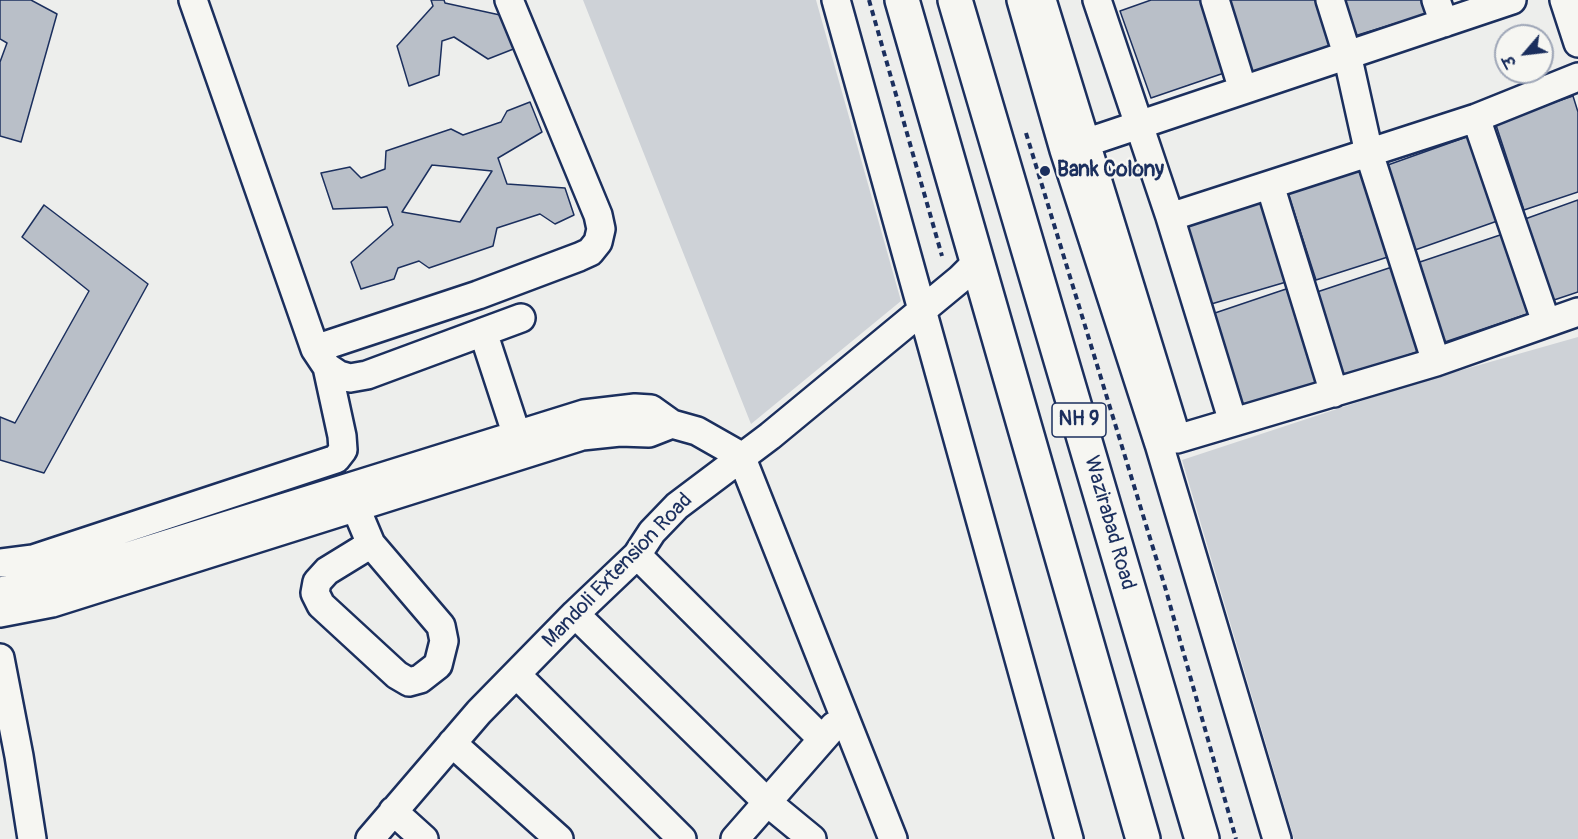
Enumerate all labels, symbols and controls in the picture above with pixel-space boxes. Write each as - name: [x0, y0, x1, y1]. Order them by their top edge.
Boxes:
- north arrow: [1494, 24, 1554, 84]
- text: उ: [1499, 52, 1521, 71]
- place label: Bank Colony: [1057, 158, 1164, 184]
- marker: Bank Colony: [1038, 164, 1052, 178]
- road number: NH 9: [1052, 403, 1106, 437]
- street label: Wazirabad Road: [1078, 453, 1140, 593]
- street label: Mandoli Extension Road: [538, 489, 698, 653]

